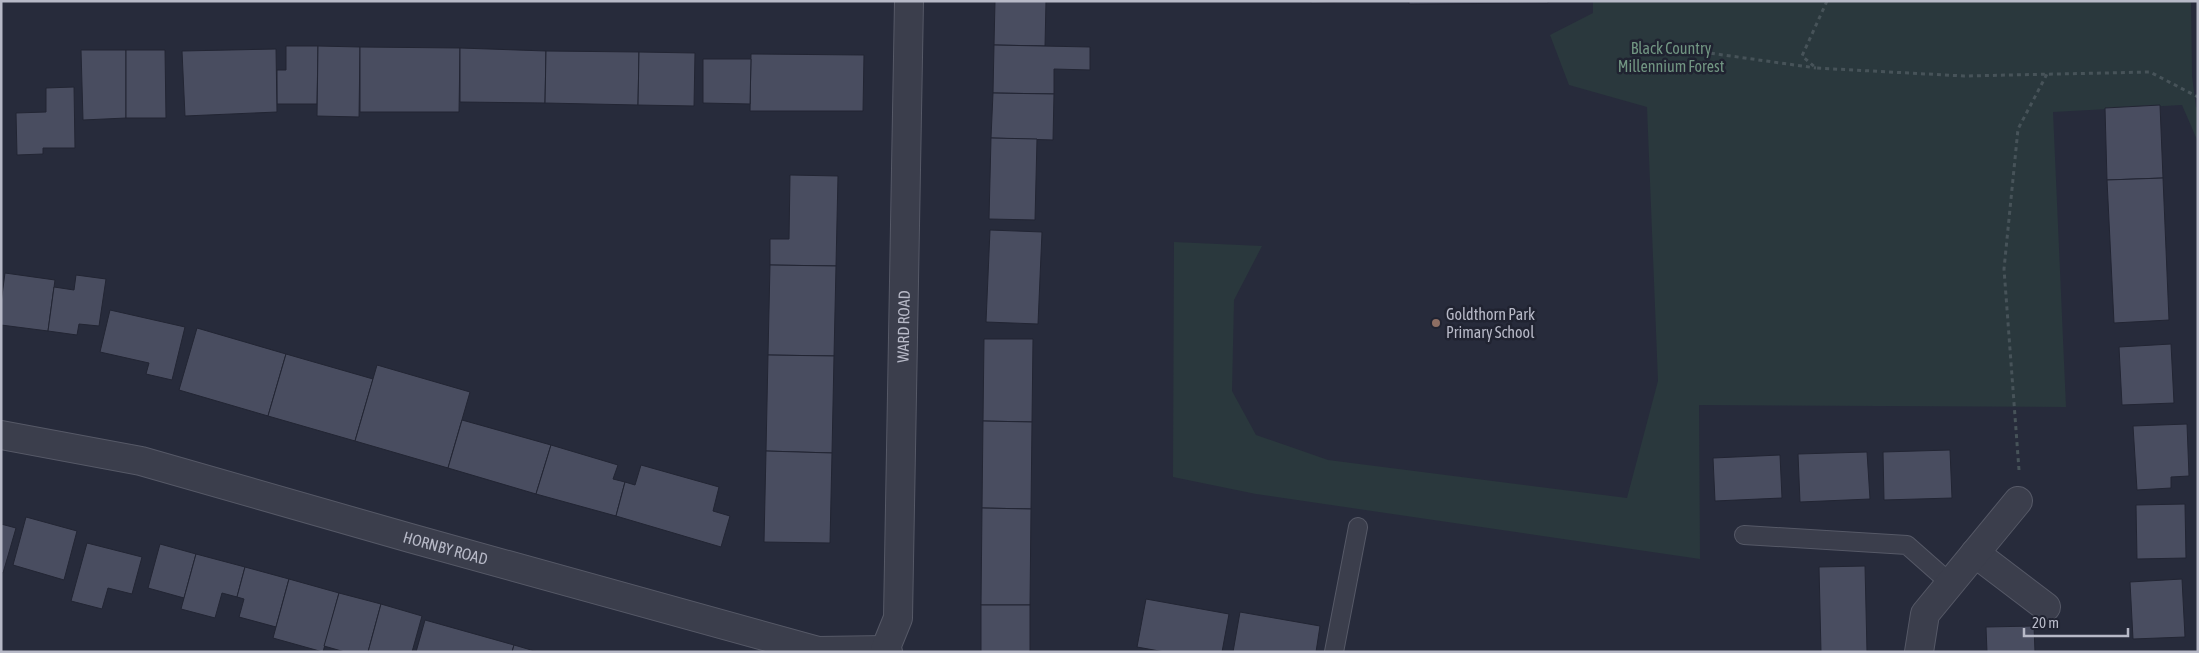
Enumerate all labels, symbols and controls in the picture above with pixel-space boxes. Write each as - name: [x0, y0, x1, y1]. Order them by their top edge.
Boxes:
- park label: Black Country Millennium Forest: [1618, 39, 1725, 75]
- street label: WARD ROAD: [894, 290, 913, 363]
- place label: Goldthorn Park Primary School: [1446, 305, 1535, 342]
- marker: Goldthorn Park Primary School: [1430, 317, 1442, 329]
- street label: HORNBY ROAD: [401, 527, 490, 568]
- scale bar: [2024, 606, 2128, 638]
- text: 20 m: [2032, 614, 2059, 631]

